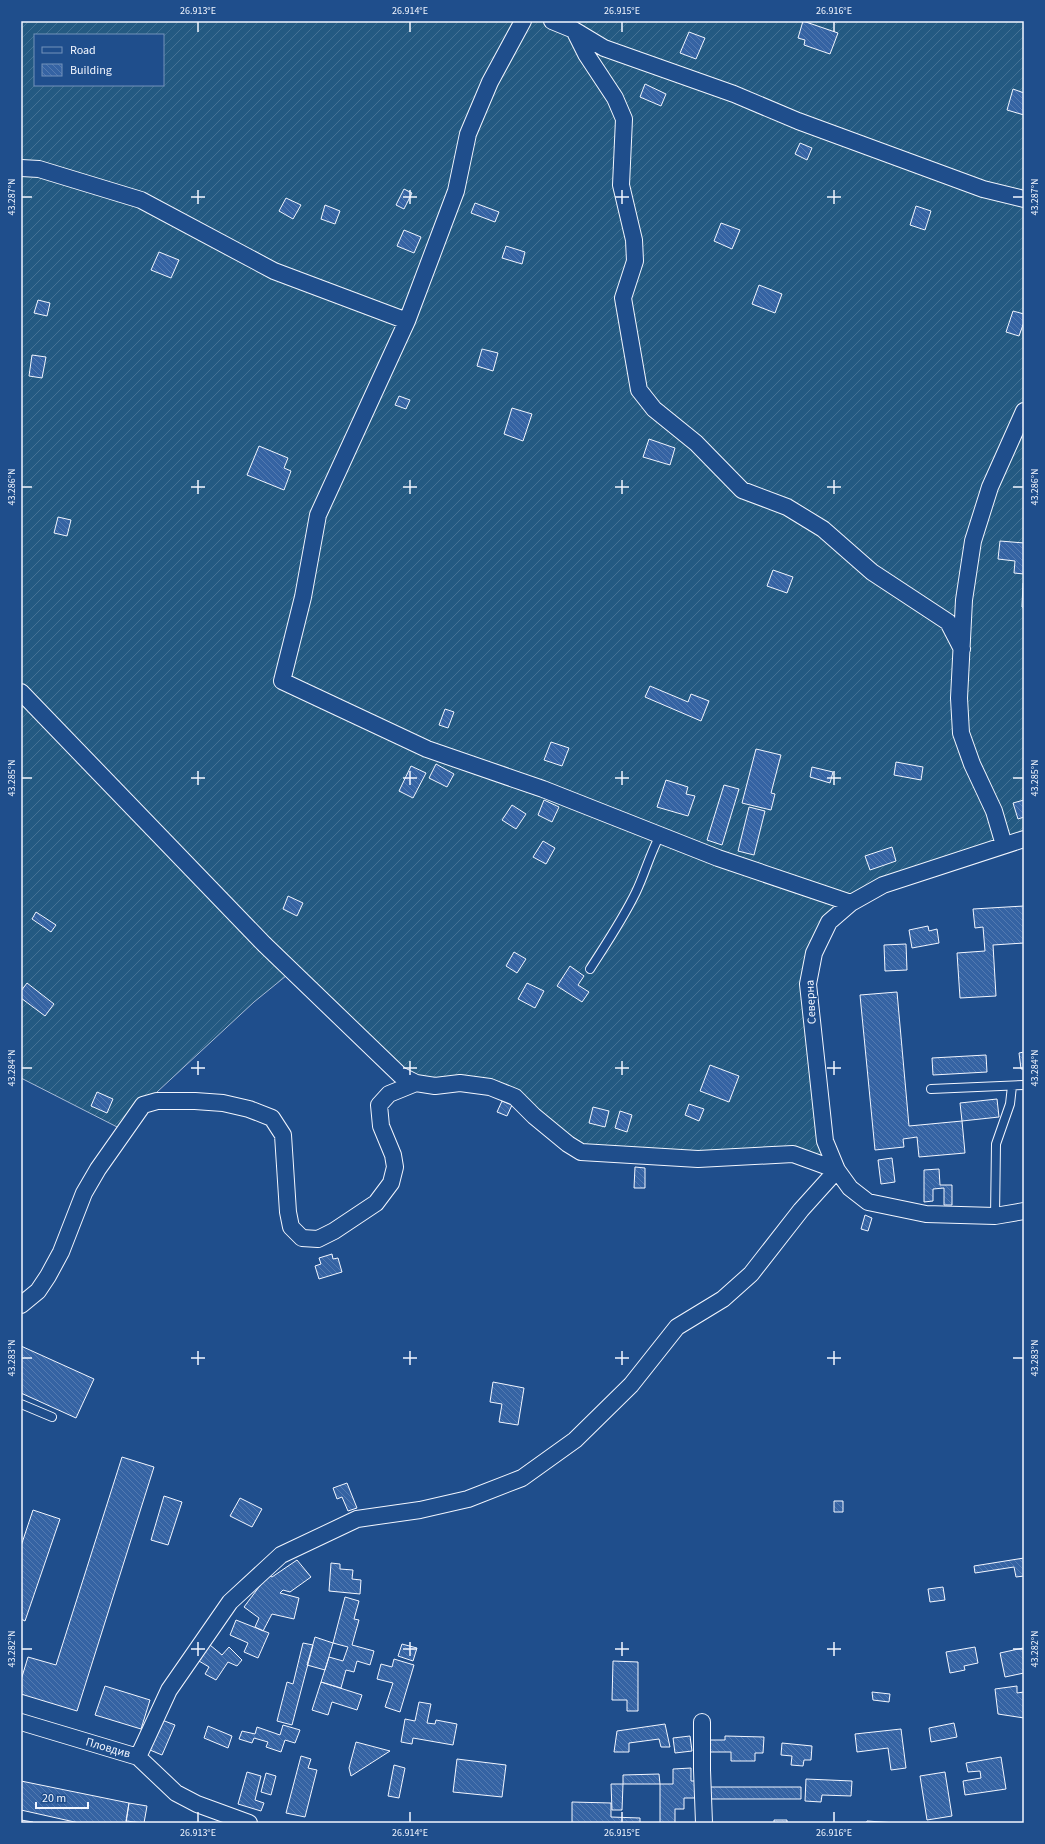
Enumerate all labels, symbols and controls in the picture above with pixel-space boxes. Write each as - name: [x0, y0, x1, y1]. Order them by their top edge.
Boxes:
- text: 26.913°E: [180, 4, 216, 18]
- text: 26.914°E: [392, 4, 428, 18]
- text: 26.915°E: [604, 4, 640, 18]
- text: 26.916°E: [816, 4, 852, 18]
- legend: [34, 34, 164, 86]
- text: Road: [70, 42, 96, 59]
- text: Building: [70, 62, 112, 79]
- text: 43.287°N: [5, 178, 19, 216]
- text: 43.287°N: [1028, 178, 1042, 216]
- text: 43.286°N: [5, 468, 19, 506]
- text: 43.286°N: [1028, 468, 1042, 506]
- text: 43.285°N: [5, 759, 19, 797]
- text: 43.285°N: [1028, 759, 1042, 797]
- street label: Северна: [801, 979, 821, 1025]
- text: 43.284°N: [5, 1049, 19, 1087]
- text: 43.284°N: [1028, 1049, 1042, 1087]
- text: 43.283°N: [5, 1339, 19, 1377]
- text: 43.283°N: [1028, 1339, 1042, 1377]
- text: 43.282°N: [5, 1630, 19, 1668]
- text: 43.282°N: [1028, 1630, 1042, 1668]
- street label: Пловдив: [84, 1733, 132, 1763]
- scale bar: [36, 1784, 88, 1810]
- text: 20 m: [42, 1790, 66, 1807]
- text: 26.913°E: [180, 1826, 216, 1840]
- text: 26.914°E: [392, 1826, 428, 1840]
- text: 26.915°E: [604, 1826, 640, 1840]
- text: 26.916°E: [816, 1826, 852, 1840]

